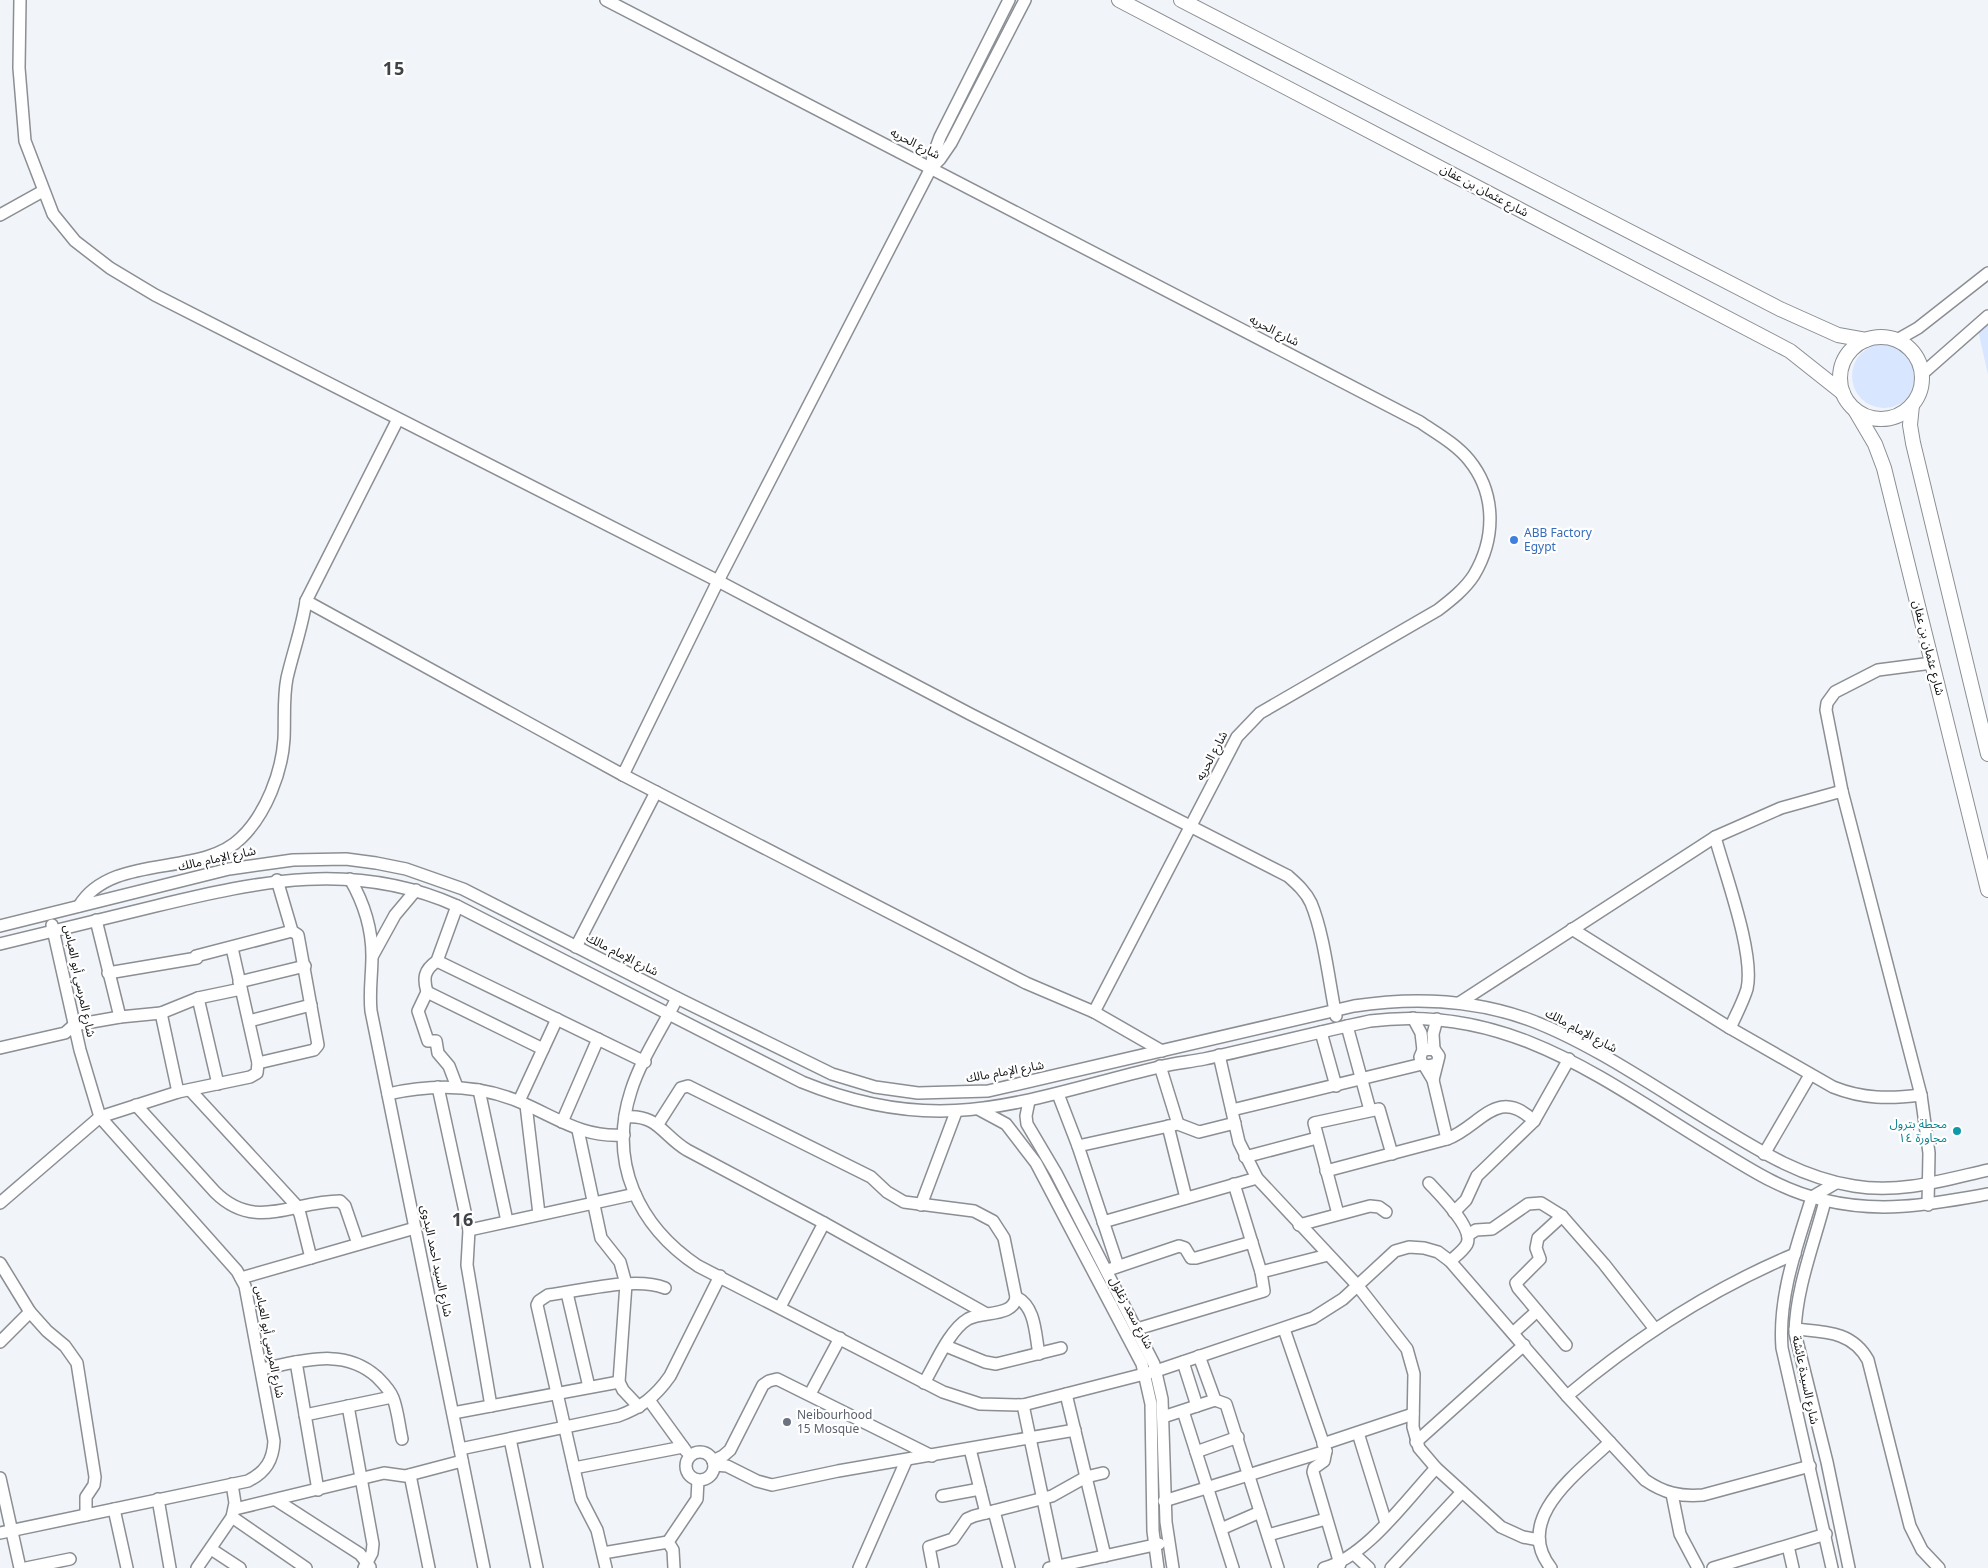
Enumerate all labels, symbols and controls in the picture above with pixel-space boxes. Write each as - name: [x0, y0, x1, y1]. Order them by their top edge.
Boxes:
- district label: 15: [383, 50, 405, 88]
- street label: شارع الحريه: [885, 121, 945, 167]
- street label: شارع عثمان بن عفان: [1435, 157, 1533, 225]
- street label: شارع الحريه: [1244, 308, 1304, 354]
- place label: ABB Factory Egypt: [1524, 521, 1593, 560]
- marker: ABB Factory Egypt: [1508, 534, 1520, 546]
- street label: شارع عثمان بن عفان: [1904, 598, 1952, 698]
- street label: شارع الحريه: [1188, 726, 1236, 786]
- street label: شارع الإمام مالك: [176, 839, 258, 879]
- street label: شارع المرسي أبو العباس: [55, 922, 103, 1040]
- street label: شارع الإمام مالك: [581, 926, 663, 984]
- street label: شارع الإمام مالك: [1540, 1001, 1622, 1061]
- street label: شارع الإمام مالك: [964, 1053, 1046, 1091]
- place label: محطة بترول مجاورة ١٤: [1889, 1112, 1947, 1151]
- marker: محطة بترول مجاورة ١٤: [1951, 1125, 1963, 1137]
- district label: 16: [452, 1201, 474, 1239]
- street label: شارع السيد احمد البدوى: [412, 1203, 460, 1319]
- street label: شارع سعد زغلول: [1101, 1272, 1161, 1354]
- street label: شارع المرسي أبو العباس: [246, 1283, 292, 1401]
- street label: شارع السيدة عائشة: [1783, 1333, 1827, 1427]
- place label: Neibourhood 15 Mosque: [797, 1403, 872, 1442]
- marker: Neibourhood 15 Mosque: [781, 1416, 793, 1428]

